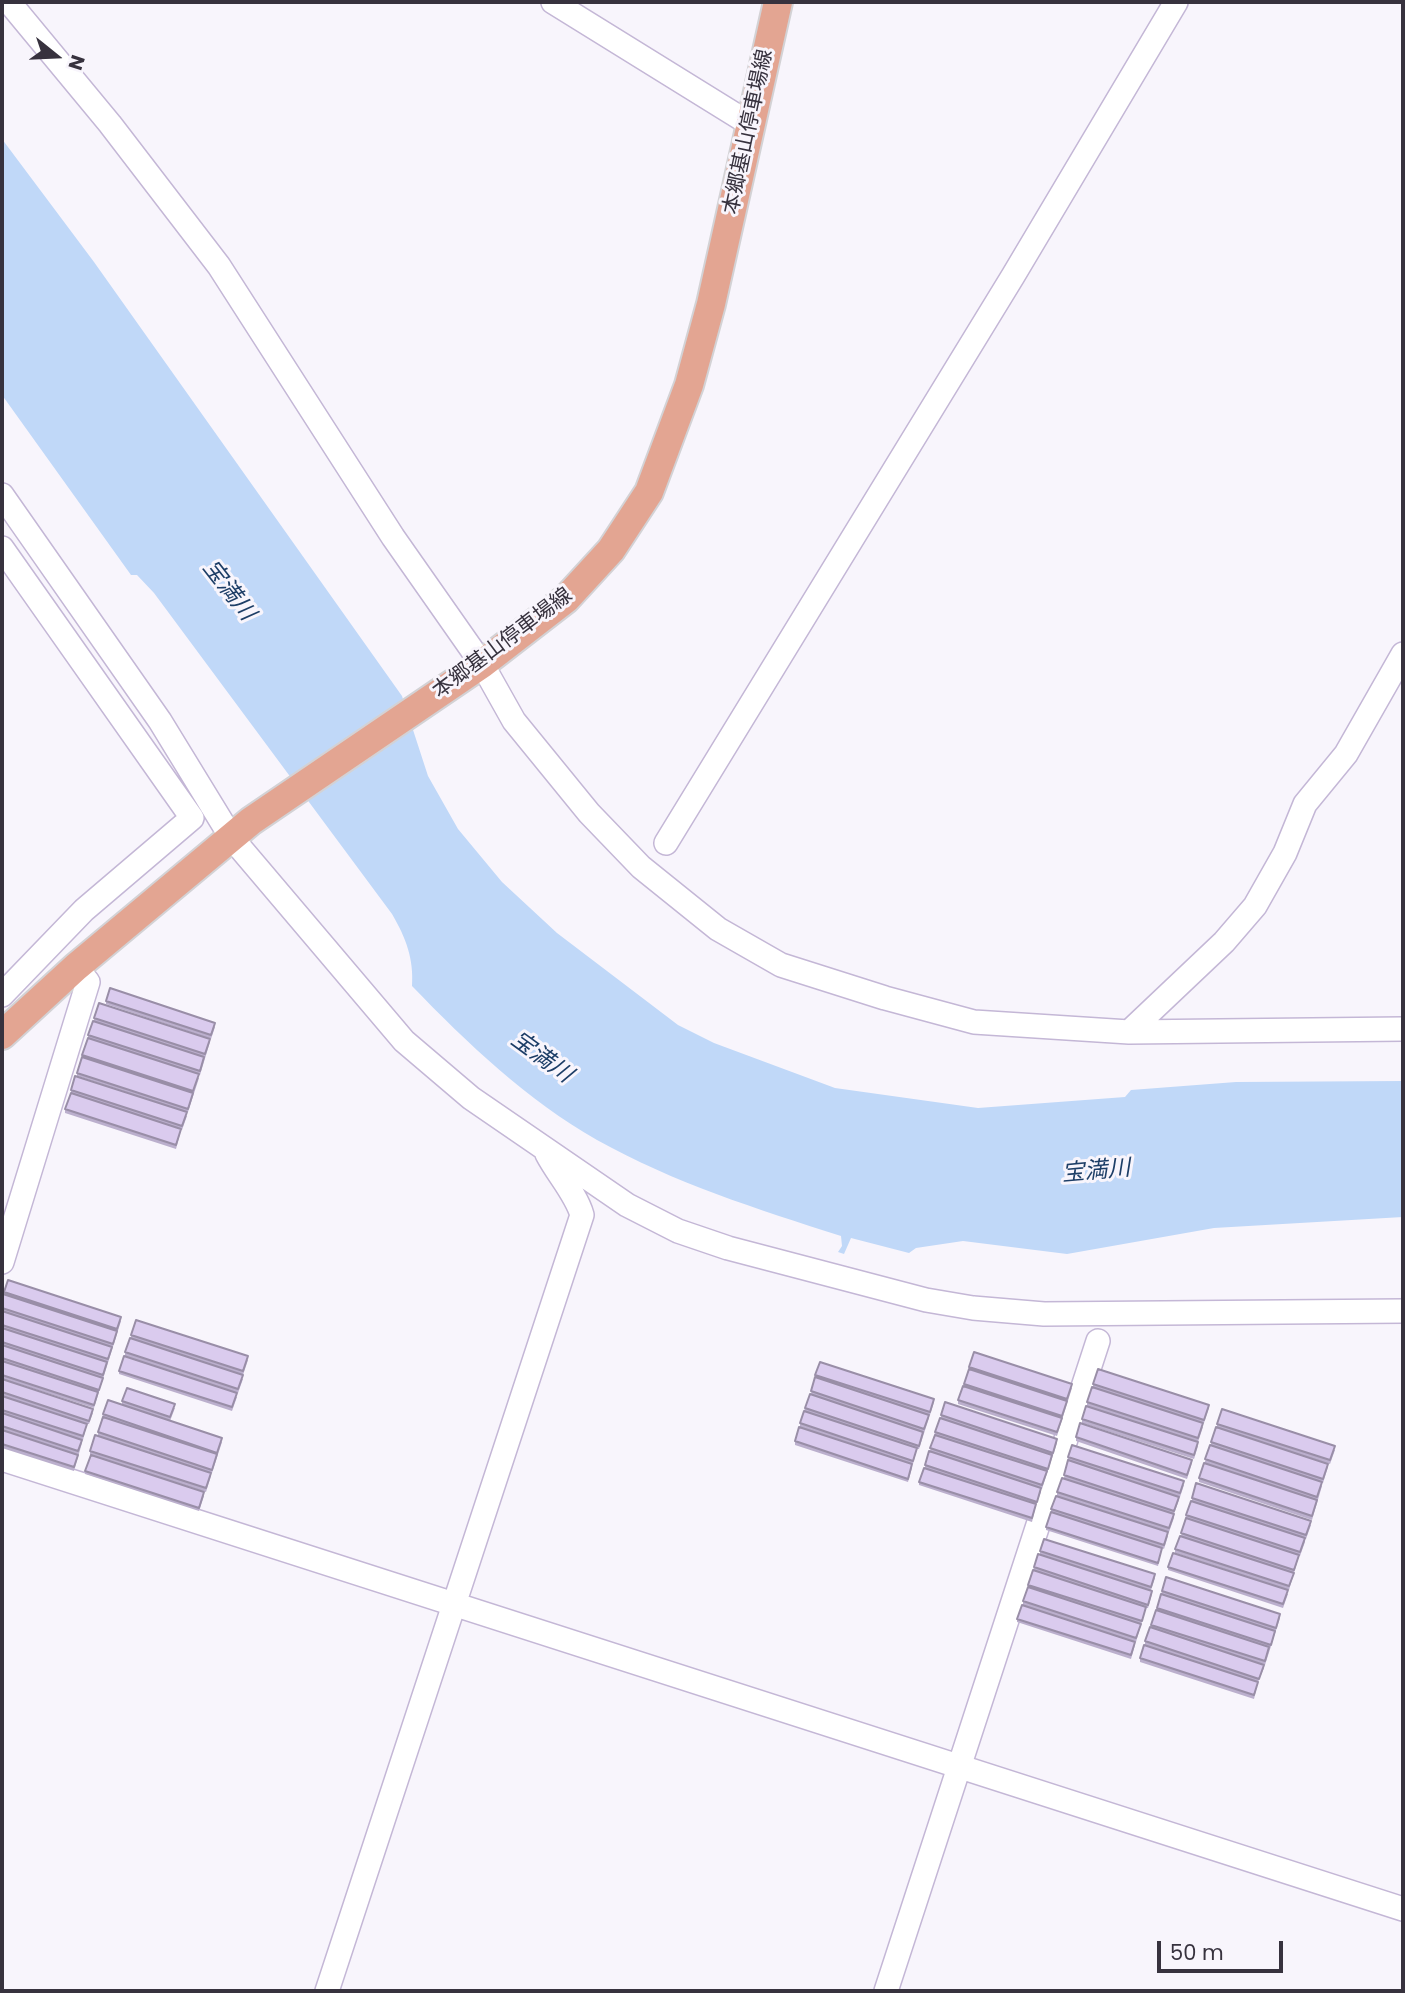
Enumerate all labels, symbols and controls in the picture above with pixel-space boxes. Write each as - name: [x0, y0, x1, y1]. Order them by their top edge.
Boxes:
- north arrow: [21, 21, 91, 91]
- street label: 本郷基山停車場線: [719, 47, 779, 217]
- text: N: [61, 52, 91, 74]
- water label: 宝満川: [196, 555, 260, 627]
- street label: 本郷基山停車場線: [428, 583, 578, 705]
- water label: 宝満川: [505, 1027, 577, 1089]
- water label: 宝満川: [1060, 1155, 1132, 1189]
- scale bar: [1160, 1926, 1286, 1970]
- text: 50 m: [1170, 1938, 1224, 1967]

